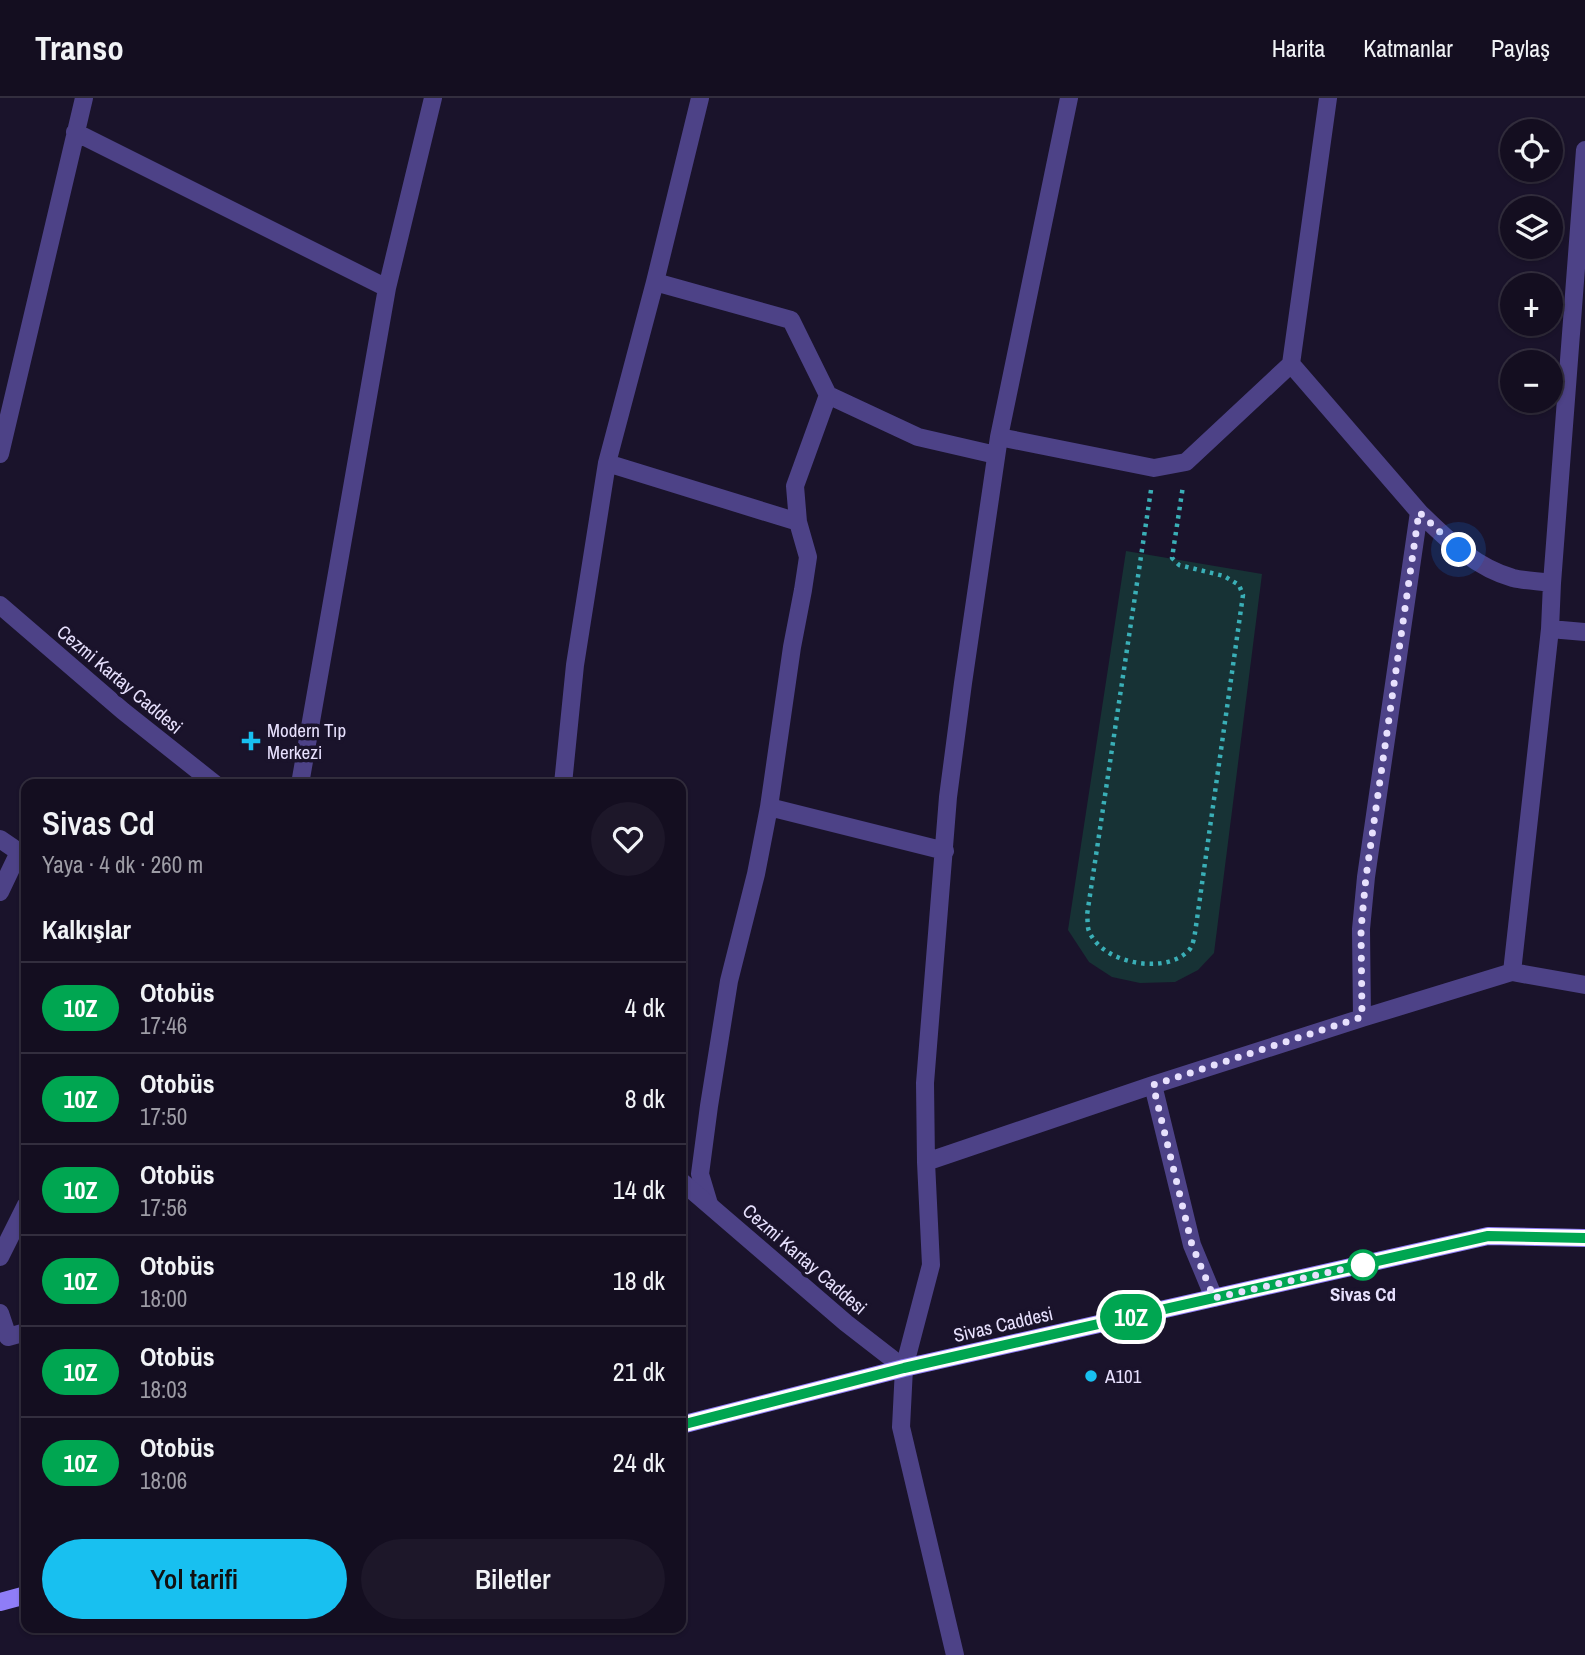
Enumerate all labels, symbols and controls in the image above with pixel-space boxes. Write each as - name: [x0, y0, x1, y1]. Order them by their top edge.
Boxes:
- text: Transo: [35, 26, 124, 70]
- text: Harita: [1272, 32, 1325, 64]
- text: Katmanlar: [1363, 32, 1453, 64]
- text: Paylaş: [1491, 32, 1550, 64]
- map controls: [1500, 119, 1563, 413]
- button: locate: [1500, 119, 1563, 182]
- button: layers: [1500, 196, 1563, 259]
- button: +: [1500, 273, 1563, 336]
- button: −: [1500, 350, 1563, 413]
- your location: [1441, 532, 1476, 567]
- street label: Cezmi Kartay Caddesi: [52, 619, 188, 739]
- place label: Modern Tıp Merkezi: [267, 717, 346, 765]
- marker: Modern Tıp Merkezi: [241, 731, 261, 751]
- text: Sivas Cd: [42, 801, 155, 845]
- button: heart: [591, 802, 665, 876]
- text: Yaya · 4 dk · 260 m: [42, 849, 203, 880]
- text: Kalkışlar: [42, 912, 131, 947]
- text: Otobüs: [140, 975, 215, 1010]
- text: 4 dk: [625, 990, 665, 1025]
- text: 10Z: [64, 992, 97, 1024]
- text: 17:46: [140, 1010, 187, 1041]
- text: Otobüs: [140, 1066, 215, 1101]
- text: 8 dk: [625, 1081, 665, 1116]
- text: 10Z: [64, 1083, 97, 1115]
- text: 17:50: [140, 1101, 187, 1132]
- text: Otobüs: [140, 1157, 215, 1192]
- text: 14 dk: [613, 1172, 665, 1207]
- text: 10Z: [64, 1174, 97, 1206]
- text: 17:56: [140, 1192, 187, 1223]
- street label: Cezmi Kartay Caddesi: [737, 1198, 873, 1320]
- text: Otobüs: [140, 1248, 215, 1283]
- marker: Sivas Cd: [1348, 1250, 1378, 1280]
- text: 18 dk: [613, 1263, 665, 1298]
- text: 10Z: [64, 1265, 97, 1297]
- place label: Sivas Cd: [1330, 1281, 1396, 1307]
- text: 18:00: [140, 1283, 187, 1314]
- line badge: 10Z: [1091, 1294, 1171, 1340]
- street label: Sivas Caddesi: [951, 1300, 1055, 1348]
- text: 10Z: [1114, 1301, 1148, 1333]
- text: Otobüs: [140, 1339, 215, 1374]
- text: 21 dk: [613, 1354, 665, 1389]
- text: 10Z: [64, 1356, 97, 1388]
- place label: A101: [1104, 1363, 1142, 1389]
- marker: A101: [1083, 1368, 1099, 1384]
- text: 18:03: [140, 1374, 187, 1405]
- text: Otobüs: [140, 1430, 215, 1465]
- text: 24 dk: [613, 1445, 665, 1480]
- text: 10Z: [64, 1447, 97, 1479]
- text: 18:06: [140, 1465, 187, 1496]
- button: Yol tarifi: [42, 1539, 347, 1619]
- button: Biletler: [361, 1539, 665, 1619]

